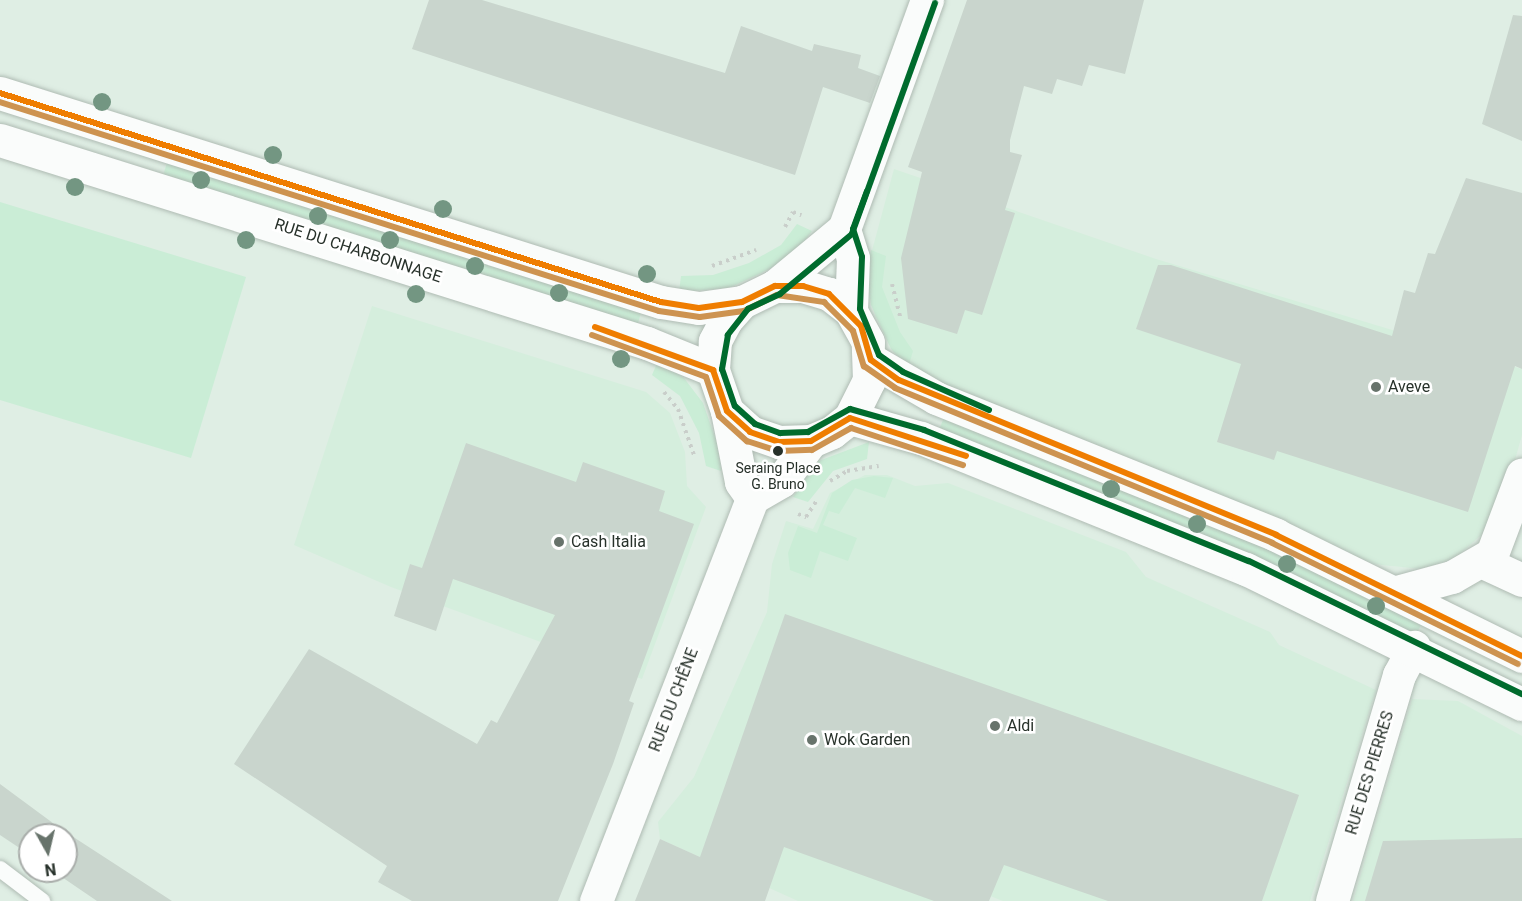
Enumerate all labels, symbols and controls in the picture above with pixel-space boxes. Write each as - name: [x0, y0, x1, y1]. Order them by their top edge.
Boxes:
- street label: RUE DU CHARBONNAGE: [272, 215, 444, 287]
- place label: Aveve: [1388, 377, 1430, 397]
- marker: Aveve: [1369, 380, 1383, 394]
- marker: Seraing Place G. Bruno: [772, 445, 784, 457]
- place label: Seraing Place G. Bruno: [736, 460, 820, 492]
- place label: Cash Italia: [571, 532, 646, 552]
- marker: Cash Italia: [552, 535, 566, 549]
- street label: RUE DU CHÊNE: [645, 645, 703, 755]
- street label: RUE DES PIERRES: [1342, 709, 1398, 837]
- place label: Aldi: [1007, 716, 1034, 736]
- marker: Aldi: [988, 719, 1002, 733]
- place label: Wok Garden: [824, 730, 910, 750]
- marker: Wok Garden: [805, 733, 819, 747]
- north arrow: [18, 823, 78, 883]
- text: N: [43, 859, 57, 880]

